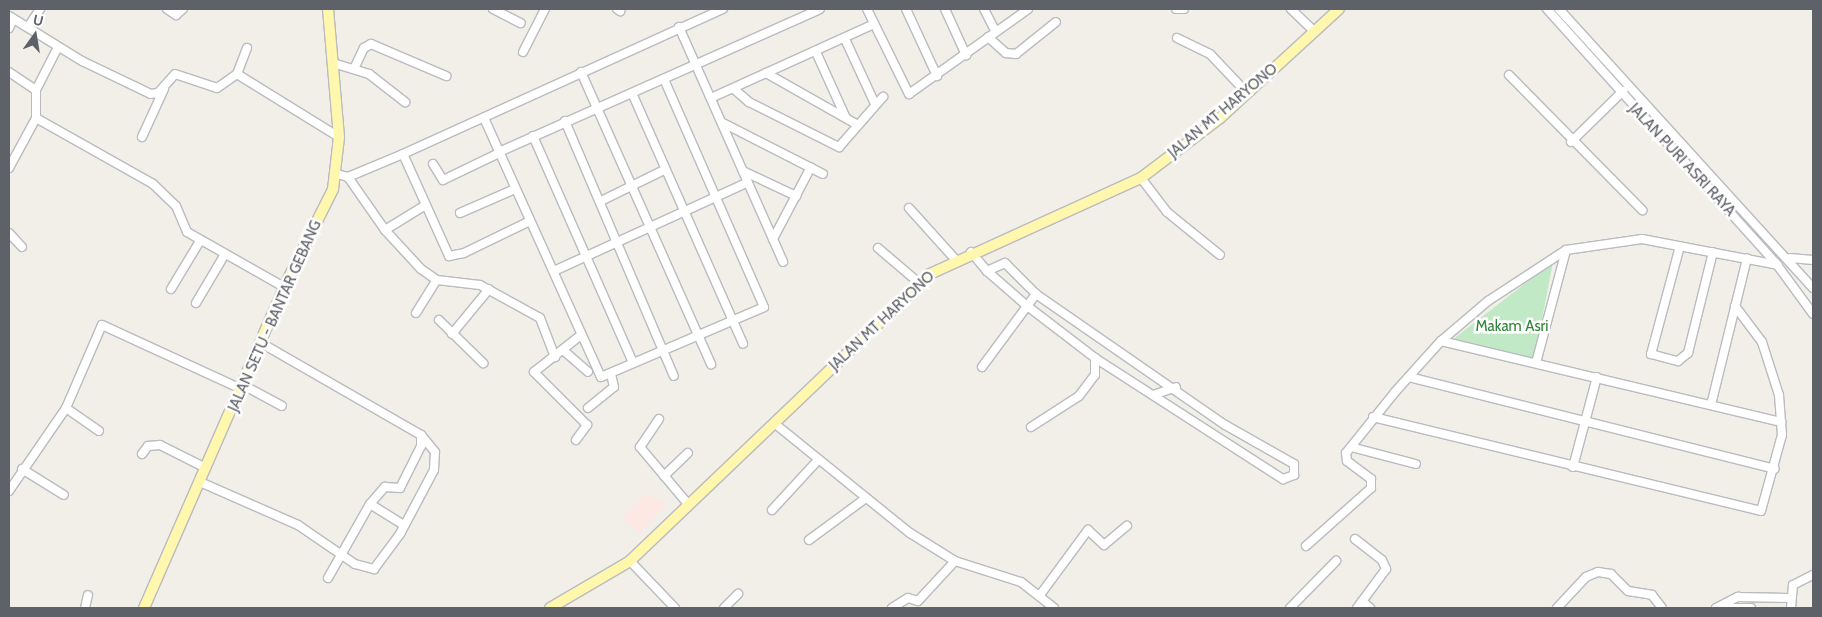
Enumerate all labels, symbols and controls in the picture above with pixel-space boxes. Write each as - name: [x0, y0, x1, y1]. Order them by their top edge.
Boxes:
- north arrow: [10, 10, 60, 60]
- text: U: [31, 10, 45, 30]
- street label: JALAN MT HARYONO: [1165, 60, 1281, 162]
- street label: JALAN PURI ASRI RAYA: [1625, 100, 1739, 220]
- street label: JALAN SETU - BANTAR GEBANG: [225, 218, 325, 414]
- street label: JALAN MT HARYONO: [826, 268, 938, 374]
- park label: Makam Asri: [1475, 318, 1549, 336]

